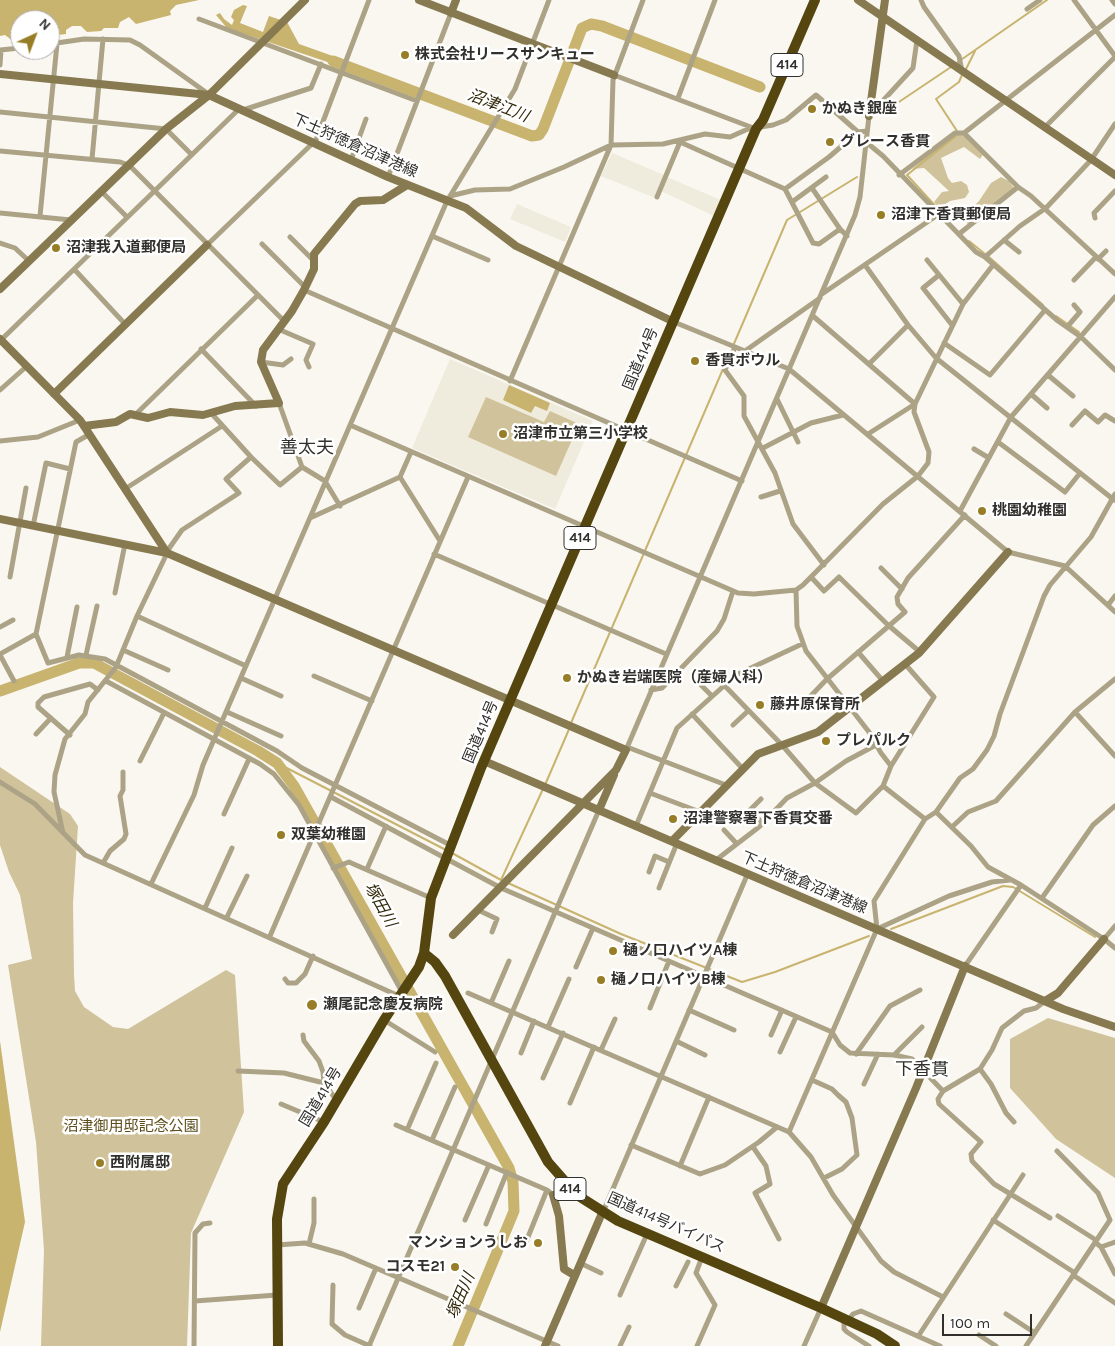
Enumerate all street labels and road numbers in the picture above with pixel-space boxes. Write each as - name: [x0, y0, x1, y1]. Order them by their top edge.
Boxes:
- road number: 414: [771, 54, 803, 76]
- street label: 下土狩徳倉沼津港線: [290, 110, 420, 182]
- street label: 国道414号: [620, 325, 662, 393]
- road number: 414: [564, 526, 596, 550]
- street label: 国道414号: [460, 698, 502, 766]
- street label: 下土狩徳倉沼津港線: [738, 848, 870, 918]
- street label: 国道414号: [296, 1064, 346, 1130]
- road number: 414: [554, 1178, 586, 1200]
- street label: 国道414号バイパス: [604, 1189, 728, 1257]

